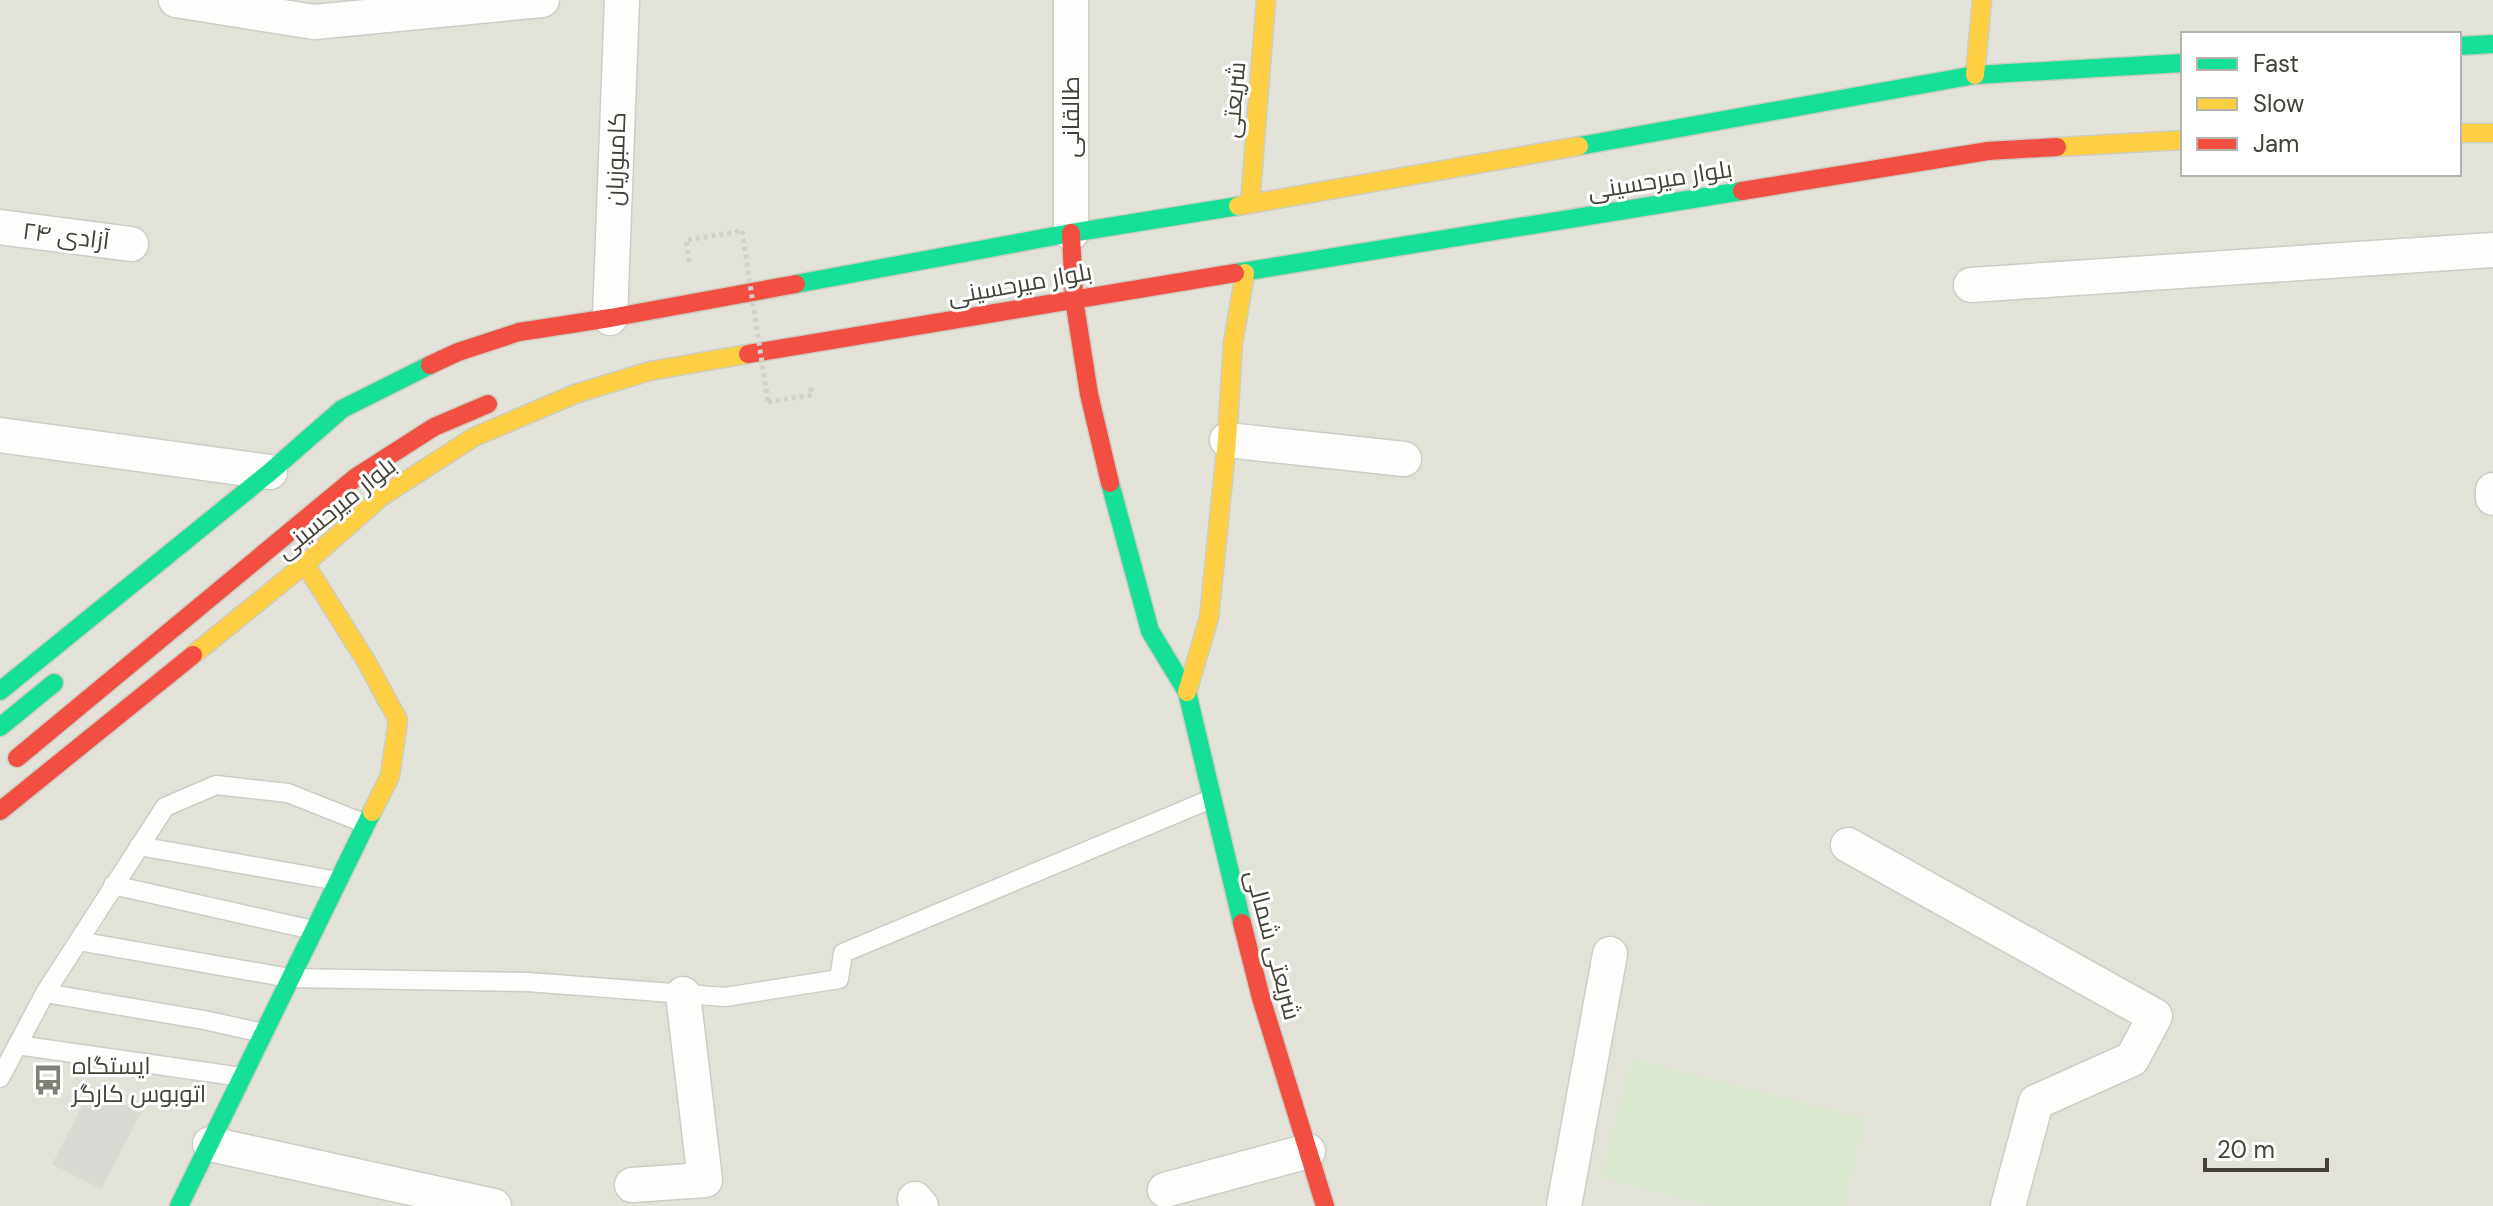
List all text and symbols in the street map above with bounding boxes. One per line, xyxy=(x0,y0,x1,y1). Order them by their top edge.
legend xyxy=(2181,32,2461,176)
text: Fast xyxy=(2253,48,2299,79)
street label: شریعتی xyxy=(1215,60,1252,139)
street label: طالقانی xyxy=(1055,76,1086,158)
text: Slow xyxy=(2253,88,2304,119)
street label: کامبوزیان xyxy=(598,111,633,207)
text: Jam xyxy=(2253,128,2299,159)
street label: بلوار میرحسینی xyxy=(1586,153,1734,206)
street label: آزادی ۲۴ xyxy=(21,215,112,256)
street label: بلوار میرحسینی xyxy=(945,256,1094,311)
street label: بلوار میرحسینی xyxy=(269,450,402,566)
street label: شریعتی شمالی xyxy=(1239,867,1308,1023)
place label: ایستگاه اتوبوس کارگر xyxy=(70,1050,206,1109)
bus stop icon: ایستگاه اتوبوس کارگر xyxy=(31,1063,65,1097)
scale bar xyxy=(2205,1122,2327,1172)
text: 20 m xyxy=(2217,1134,2275,1165)

